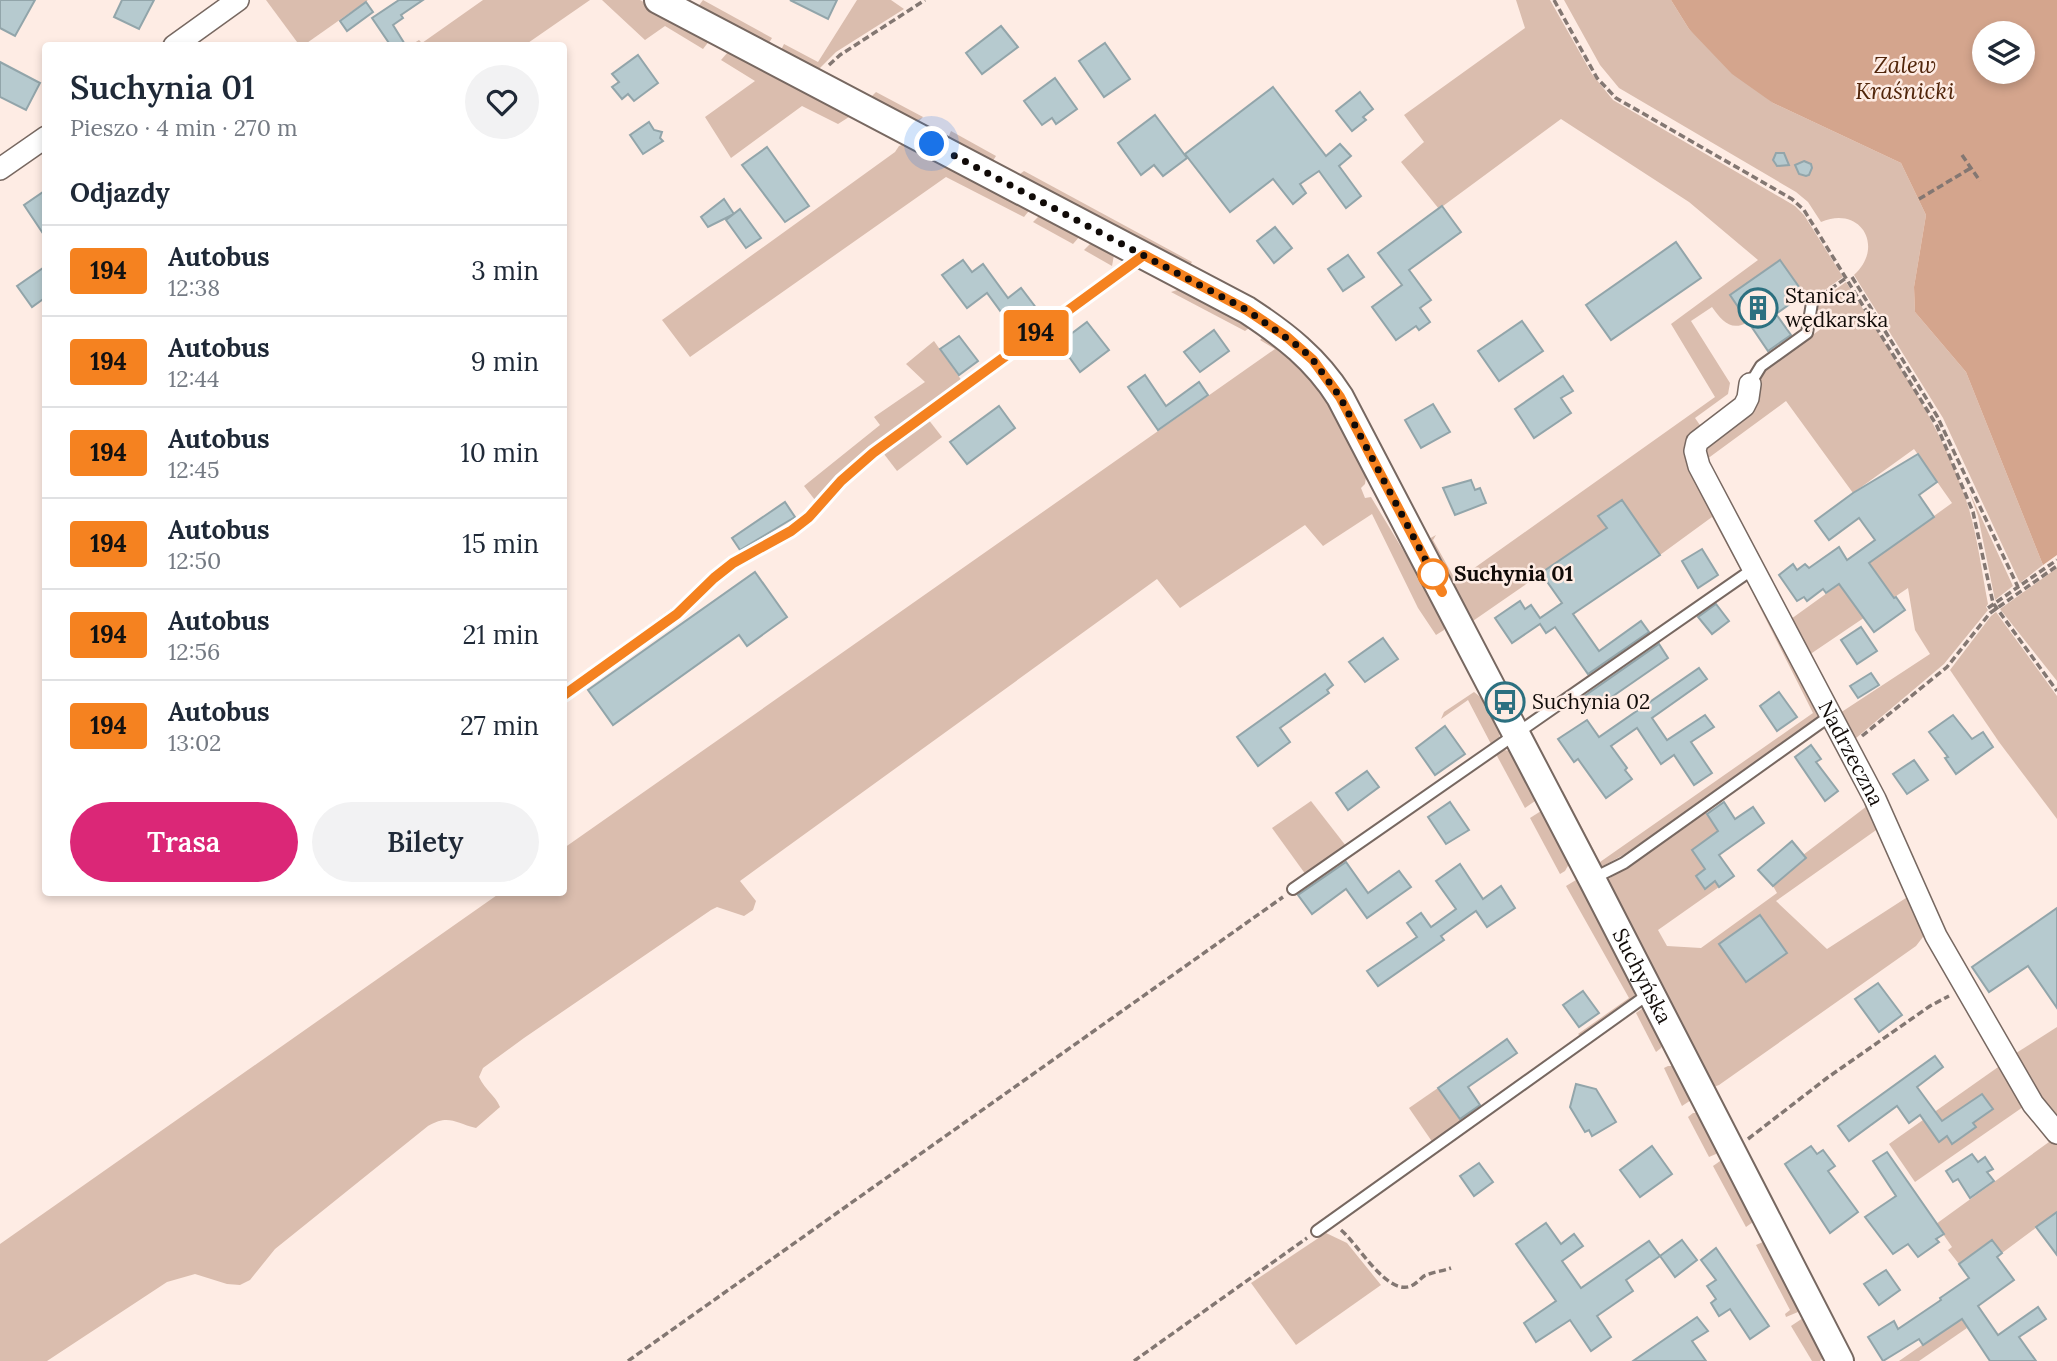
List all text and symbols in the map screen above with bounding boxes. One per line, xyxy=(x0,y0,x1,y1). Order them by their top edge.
map controls xyxy=(1972,21,2035,84)
button: layers xyxy=(1972,21,2035,84)
water label: Zalew Kraśnicki xyxy=(1855,50,1955,105)
button: heart xyxy=(465,65,539,139)
text: Suchynia 01 xyxy=(70,66,255,108)
text: Pieszo · 4 min · 270 m xyxy=(70,113,298,142)
your location xyxy=(914,126,949,161)
text: Odjazdy xyxy=(70,176,170,209)
text: Autobus xyxy=(168,240,270,273)
text: 3 min xyxy=(471,254,539,287)
text: 194 xyxy=(90,255,127,286)
text: 12:38 xyxy=(168,273,220,302)
place label: Stanica wędkarska xyxy=(1785,282,1889,333)
building icon: Stanica wędkarska xyxy=(1737,287,1779,329)
line badge: 194 xyxy=(996,310,1076,356)
text: 194 xyxy=(1018,317,1054,348)
text: Autobus xyxy=(168,331,270,364)
text: 9 min xyxy=(471,345,539,378)
text: 194 xyxy=(90,346,127,377)
text: 12:44 xyxy=(168,364,219,393)
text: Autobus xyxy=(168,422,270,455)
text: 10 min xyxy=(460,436,539,469)
text: 194 xyxy=(90,437,127,468)
text: 12:45 xyxy=(168,455,219,484)
text: Autobus xyxy=(168,513,270,546)
text: 15 min xyxy=(462,527,539,560)
text: 194 xyxy=(90,528,127,559)
text: 12:50 xyxy=(168,546,221,575)
marker: Suchynia 01 xyxy=(1418,559,1448,589)
place label: Suchynia 01 xyxy=(1454,560,1573,587)
text: Autobus xyxy=(168,604,270,637)
text: 21 min xyxy=(462,618,539,651)
text: 194 xyxy=(90,619,127,650)
text: 12:56 xyxy=(168,637,220,666)
bus stop icon: Suchynia 02 xyxy=(1484,681,1526,723)
place label: Suchynia 02 xyxy=(1532,688,1650,715)
text: Autobus xyxy=(168,695,270,728)
street label: Nadrzeczna xyxy=(1812,696,1890,810)
text: 27 min xyxy=(460,709,539,742)
text: 194 xyxy=(90,710,127,741)
text: 13:02 xyxy=(168,728,221,757)
button: Trasa xyxy=(70,802,298,882)
button: Bilety xyxy=(312,802,539,882)
street label: Suchyńska xyxy=(1607,924,1678,1028)

